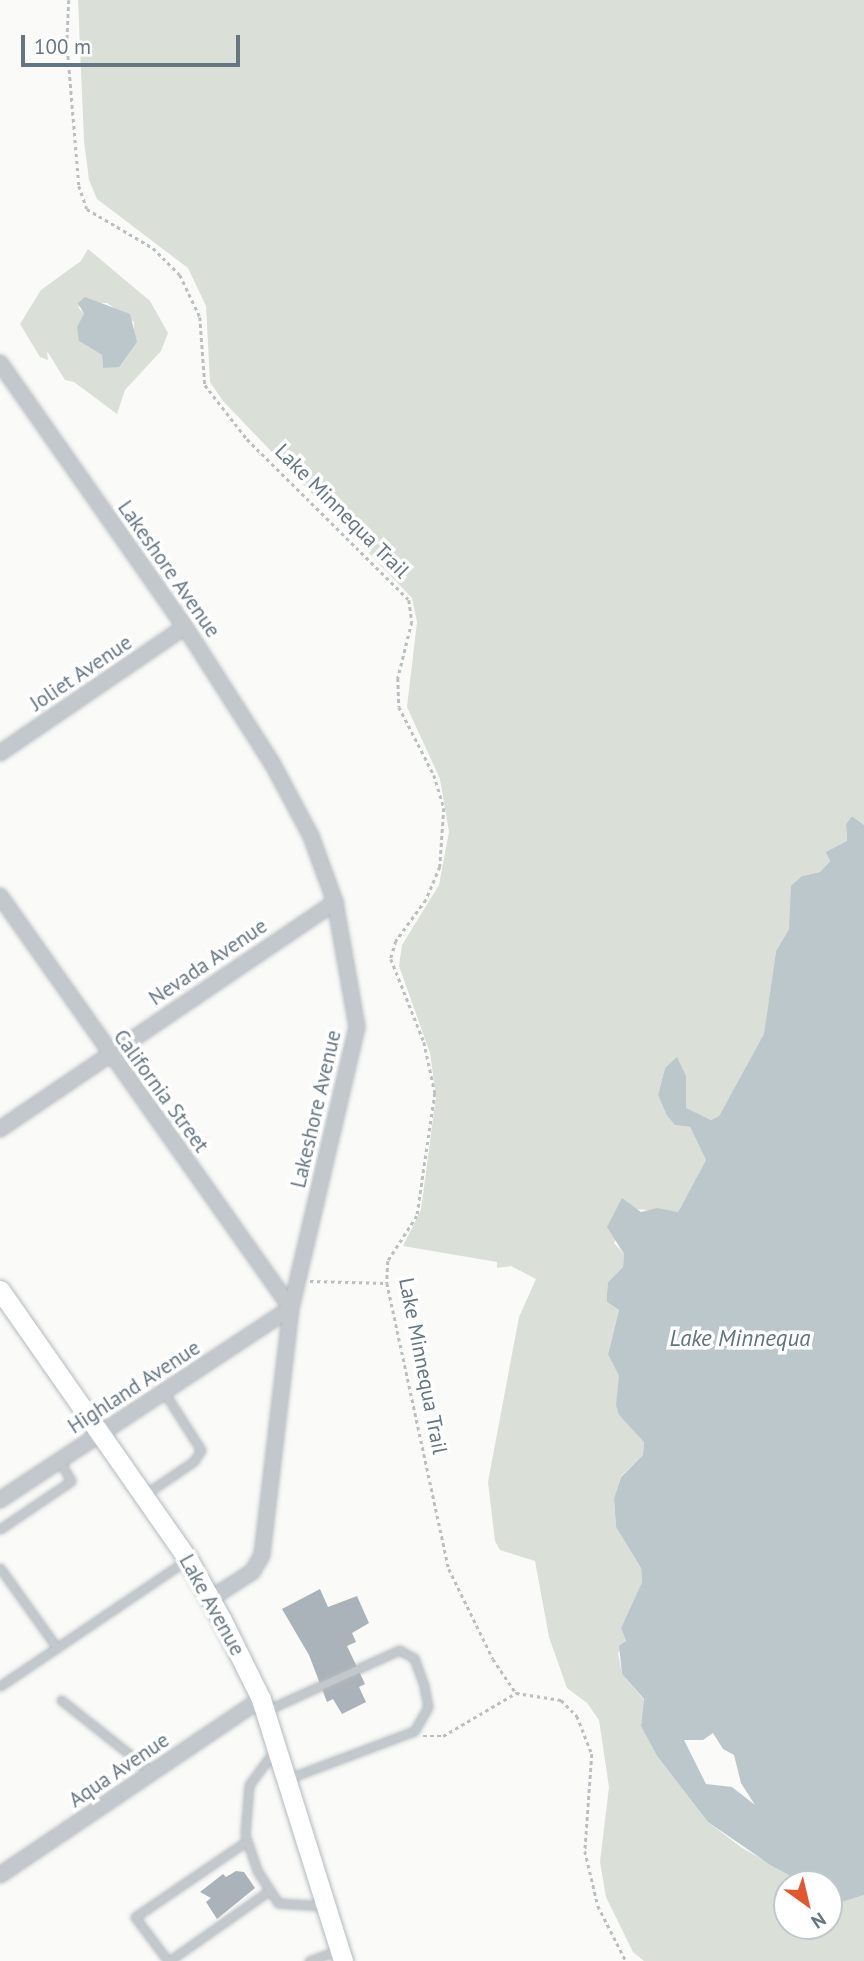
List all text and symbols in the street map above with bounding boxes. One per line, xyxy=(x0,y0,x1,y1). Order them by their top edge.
scale bar xyxy=(24,21,243,65)
text: 100 m xyxy=(34,33,91,60)
street label: Lake Minnequa Trail xyxy=(269,438,415,584)
street label: Lakeshore Avenue xyxy=(112,495,226,643)
street label: Joliet Avenue xyxy=(25,630,137,716)
street label: Nevada Avenue xyxy=(144,913,272,1011)
street label: California Street xyxy=(108,1025,214,1157)
street label: Lakeshore Avenue xyxy=(286,1027,346,1191)
street label: Lake Minnequa Trail xyxy=(393,1275,453,1457)
water label: Lake Minnequa xyxy=(670,1324,810,1352)
street label: Highland Avenue xyxy=(63,1335,205,1439)
street label: Lake Avenue xyxy=(174,1550,250,1660)
street label: Aqua Avenue xyxy=(64,1727,174,1813)
north arrow xyxy=(773,1870,843,1940)
text: N xyxy=(807,1907,831,1934)

